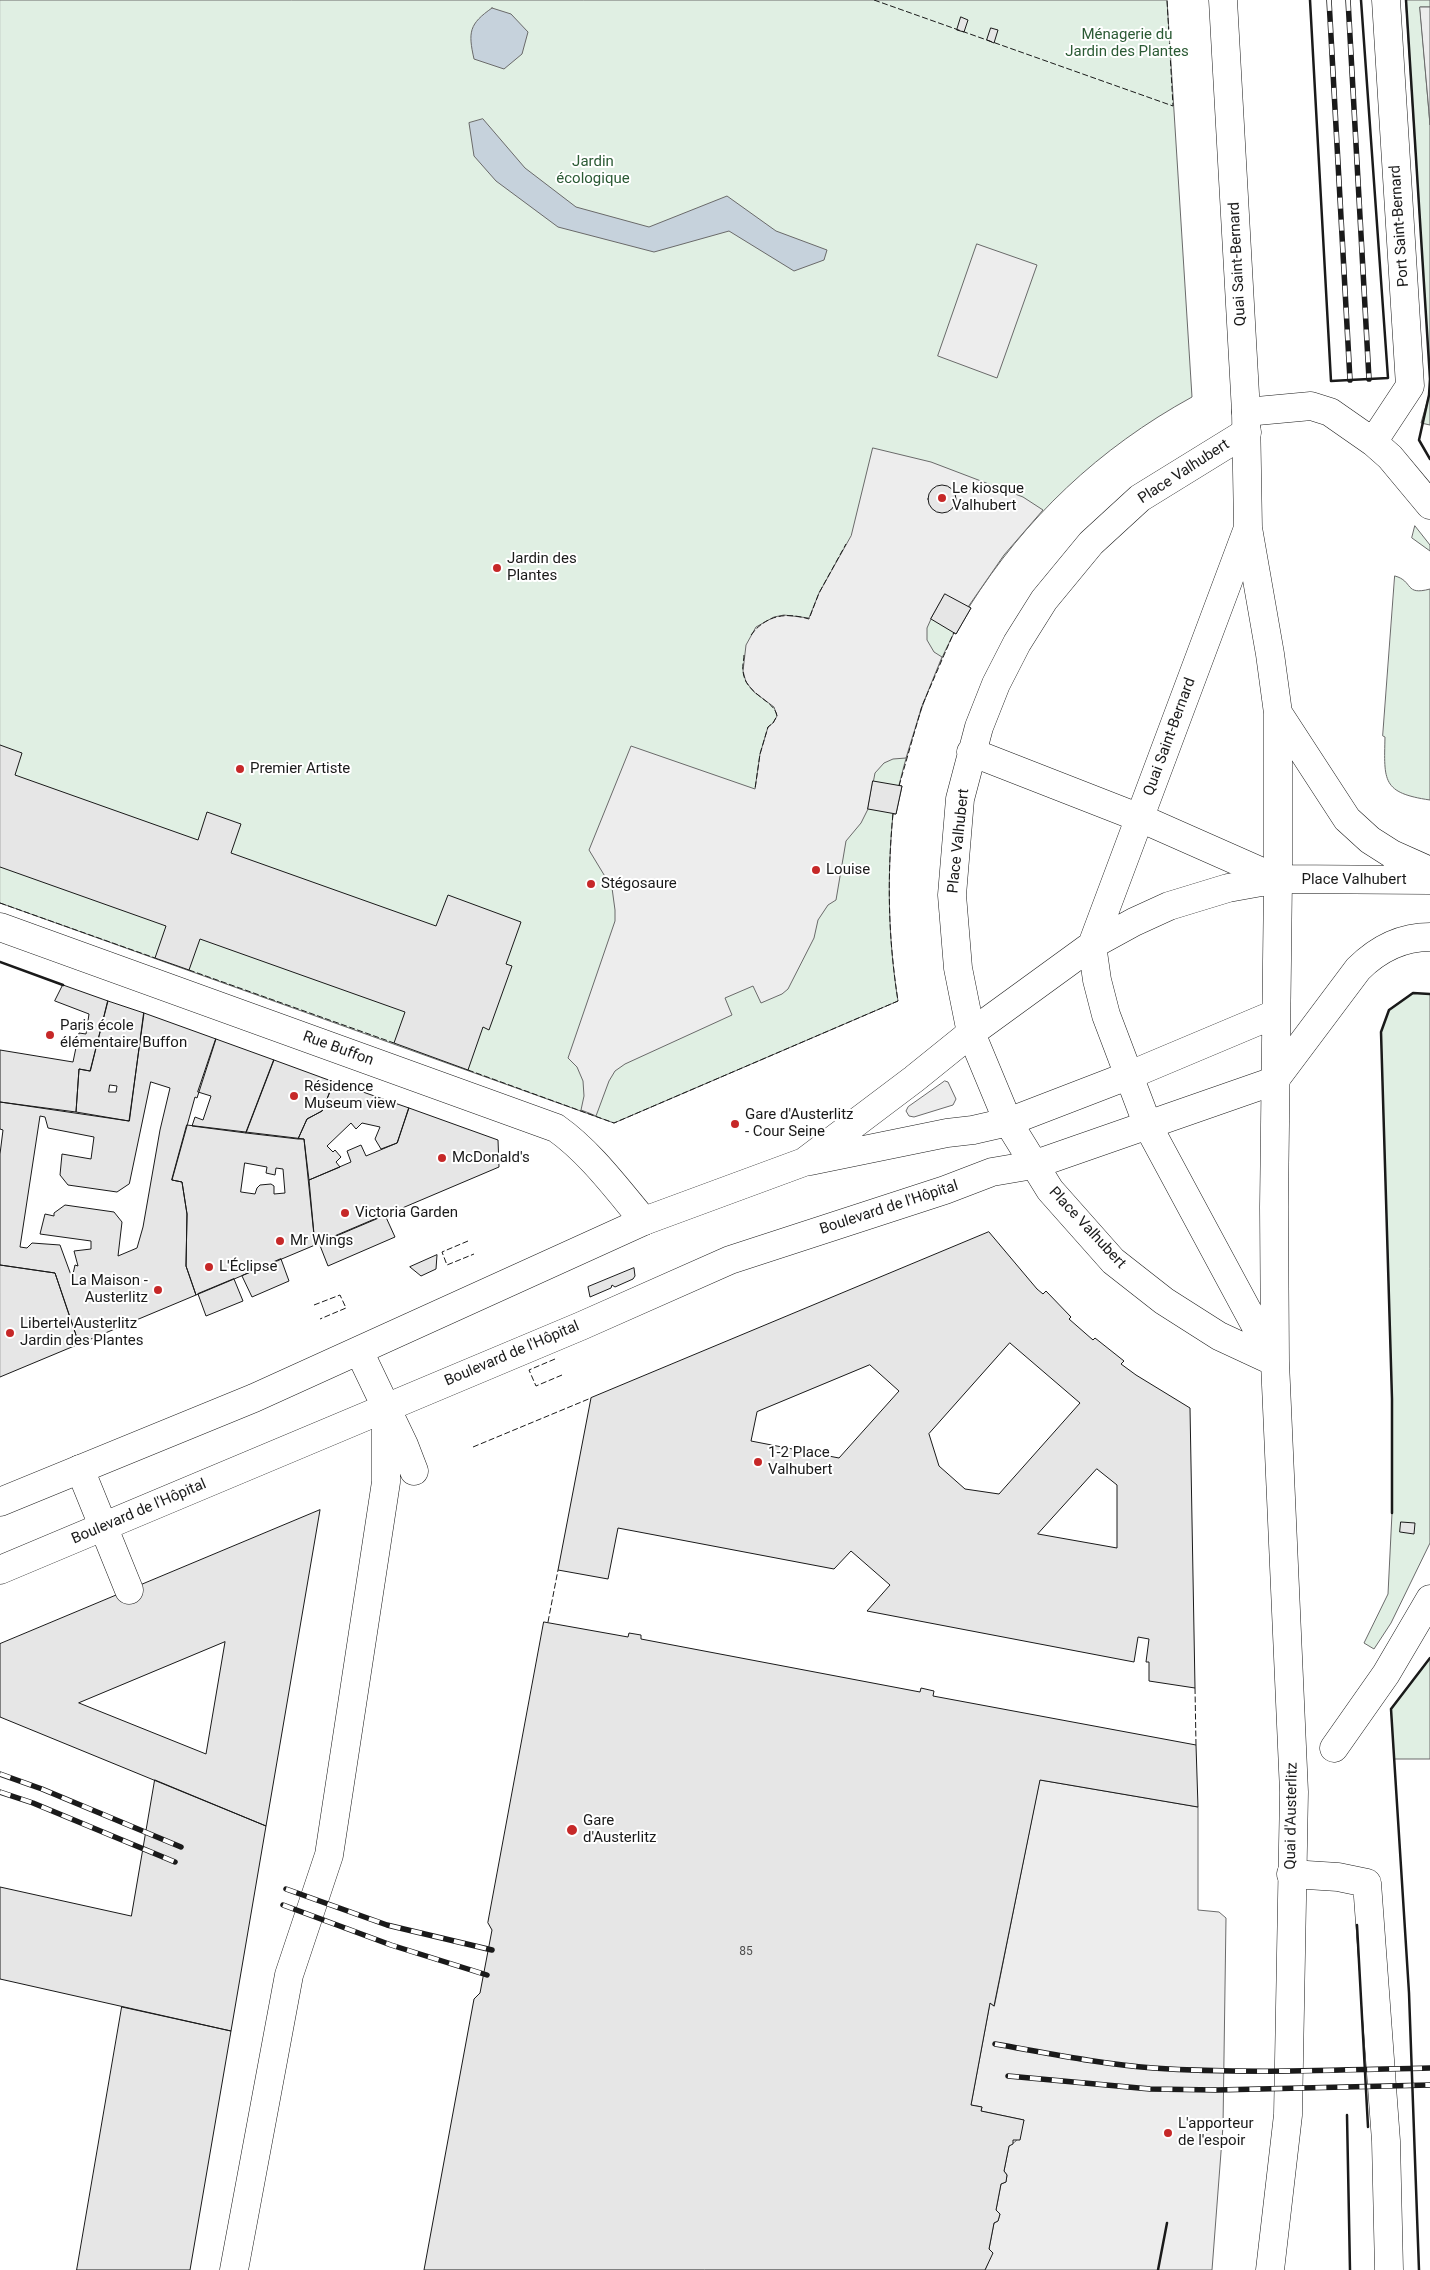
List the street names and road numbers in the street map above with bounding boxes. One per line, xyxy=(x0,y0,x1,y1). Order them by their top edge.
street label: Port Saint-Bernard xyxy=(1387,164,1413,288)
street label: Quai Saint-Bernard xyxy=(1226,201,1250,327)
street label: Place Valhubert xyxy=(1135,436,1233,508)
street label: Quai Saint-Bernard xyxy=(1140,675,1200,799)
street label: Place Valhubert xyxy=(945,788,973,894)
street label: Place Valhubert xyxy=(1301,871,1407,889)
street label: Rue Buffon xyxy=(300,1028,376,1070)
street label: Boulevard de l'Hôpital xyxy=(817,1177,961,1239)
street label: Place Valhubert xyxy=(1045,1183,1129,1273)
street label: Boulevard de l'Hôpital xyxy=(442,1317,582,1391)
street label: Boulevard de l'Hôpital xyxy=(69,1475,209,1549)
street label: Quai d'Austerlitz xyxy=(1282,1762,1302,1870)

